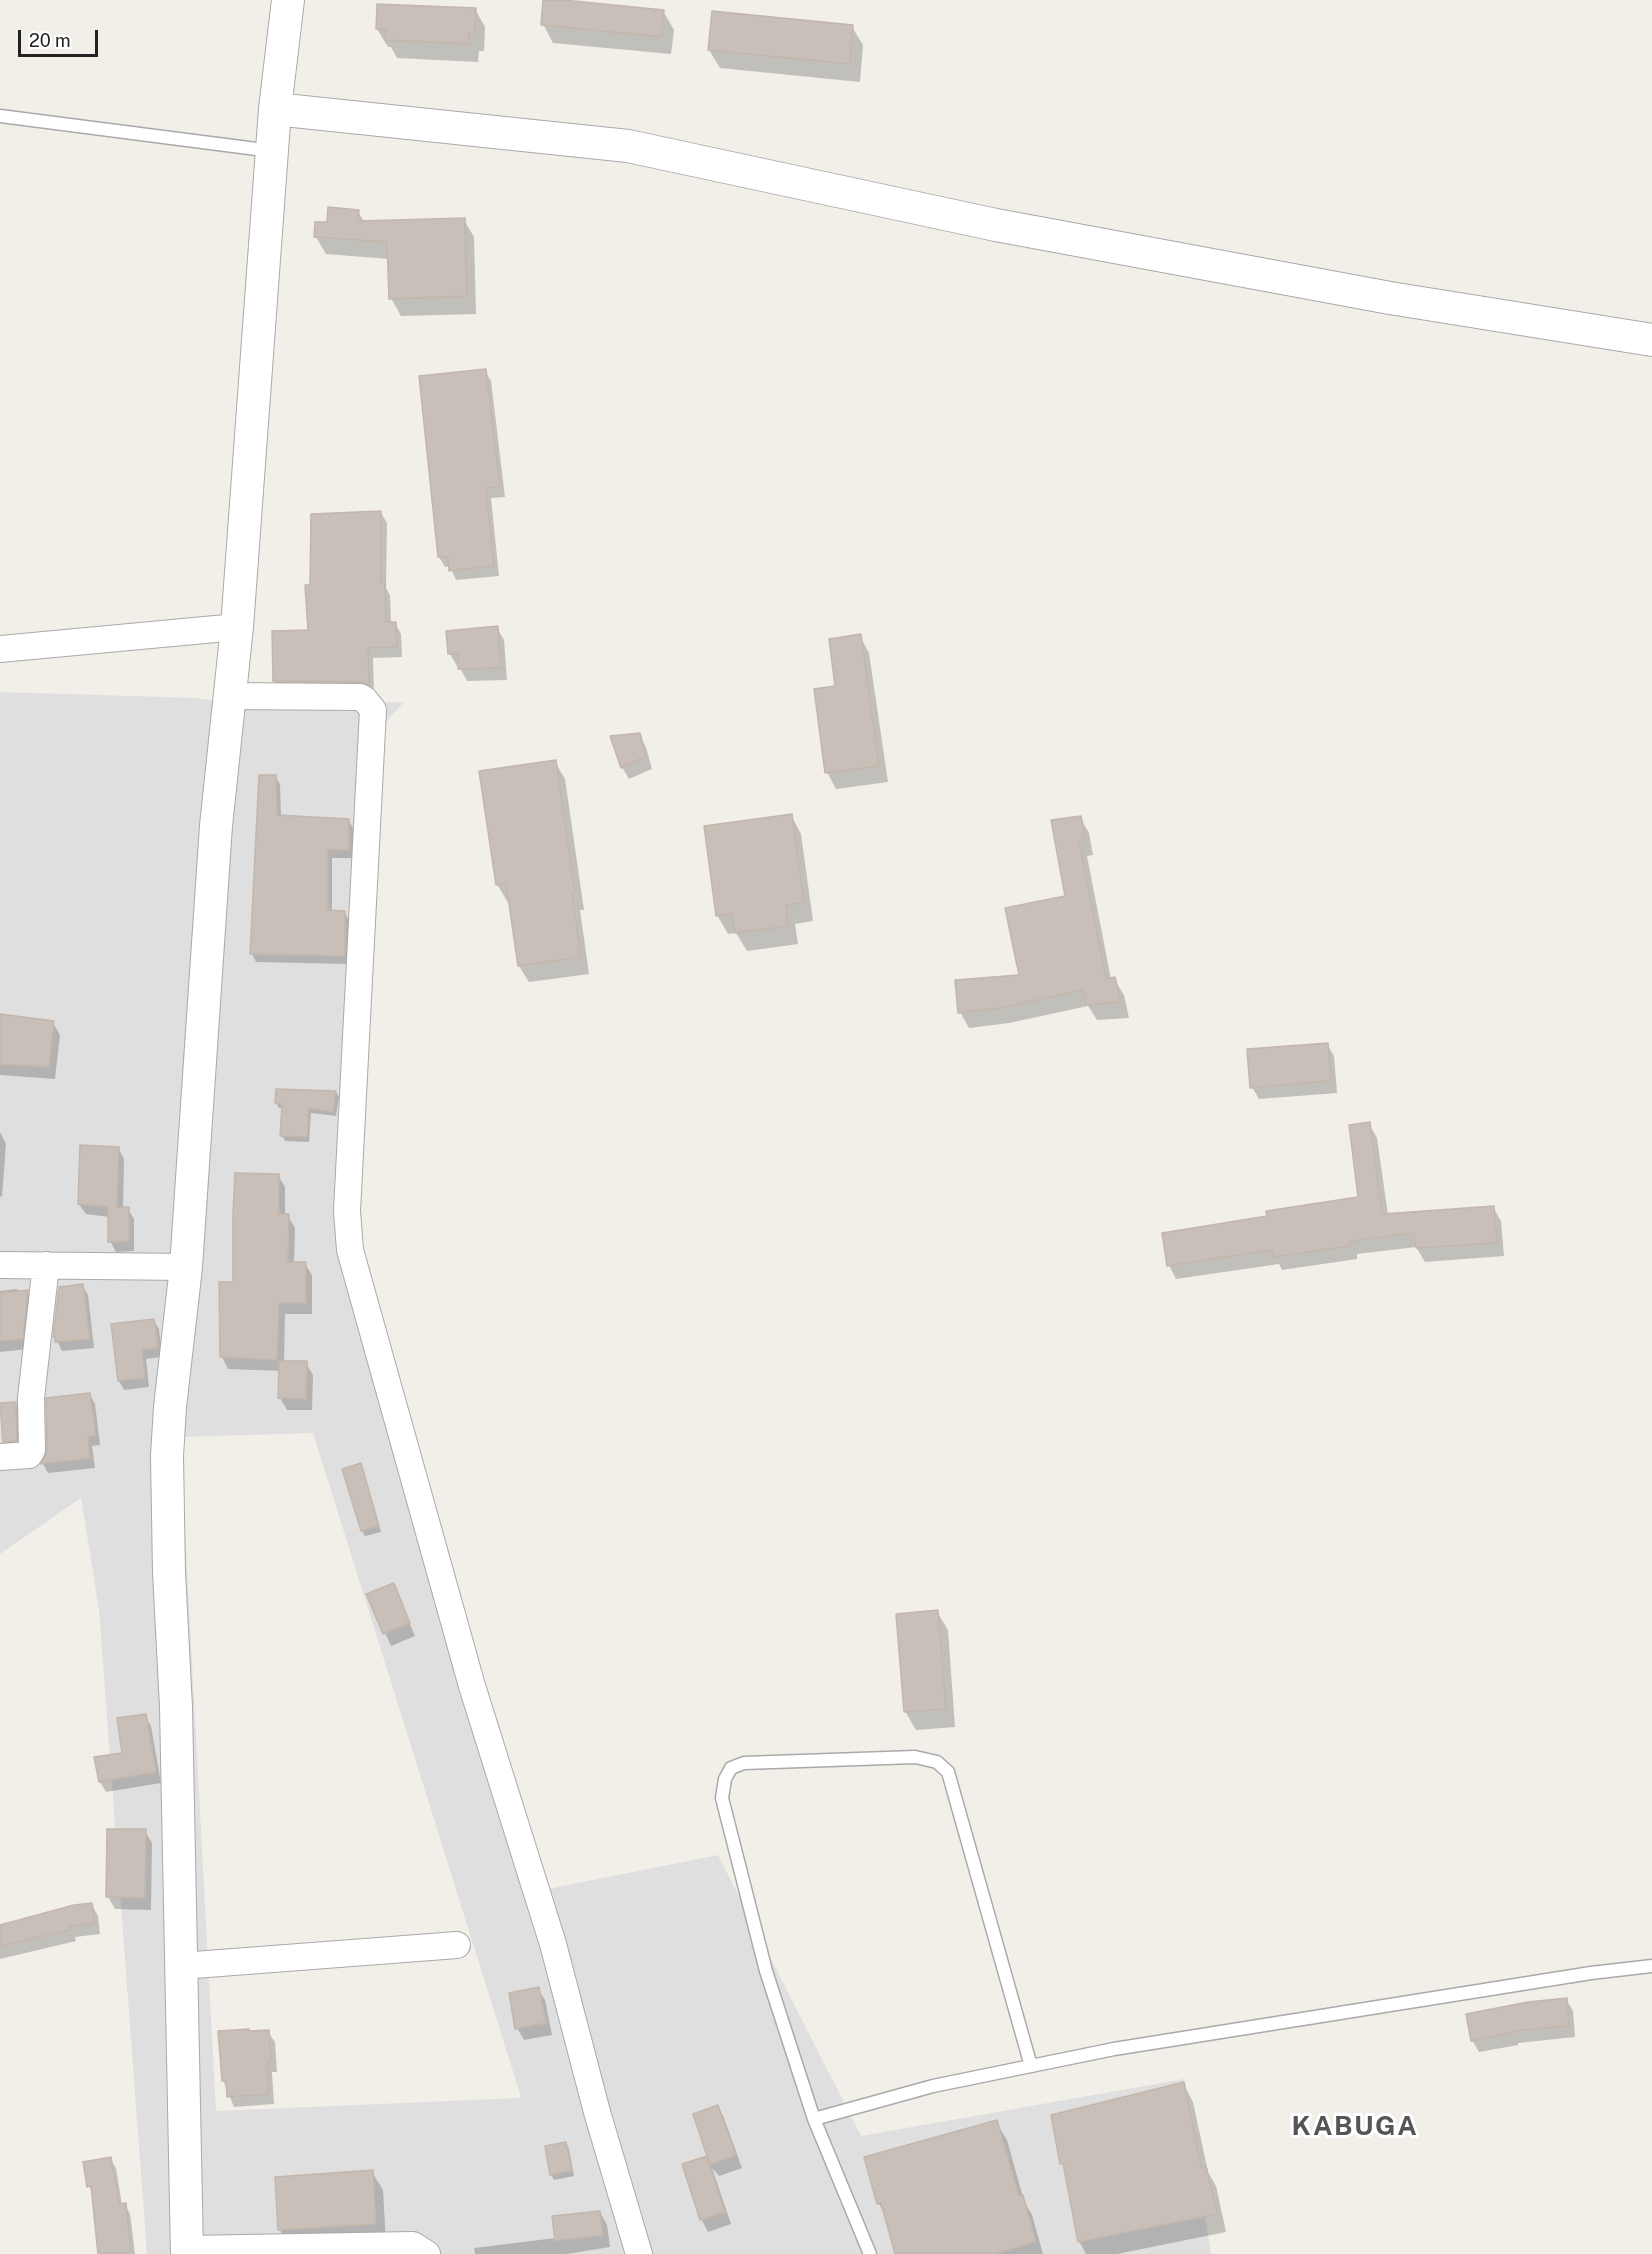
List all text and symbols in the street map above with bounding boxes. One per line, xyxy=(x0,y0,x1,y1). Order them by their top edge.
scale bar xyxy=(21,18,100,56)
text: 20 m xyxy=(29,30,71,51)
district label: KABUGA xyxy=(1292,2111,1418,2143)

